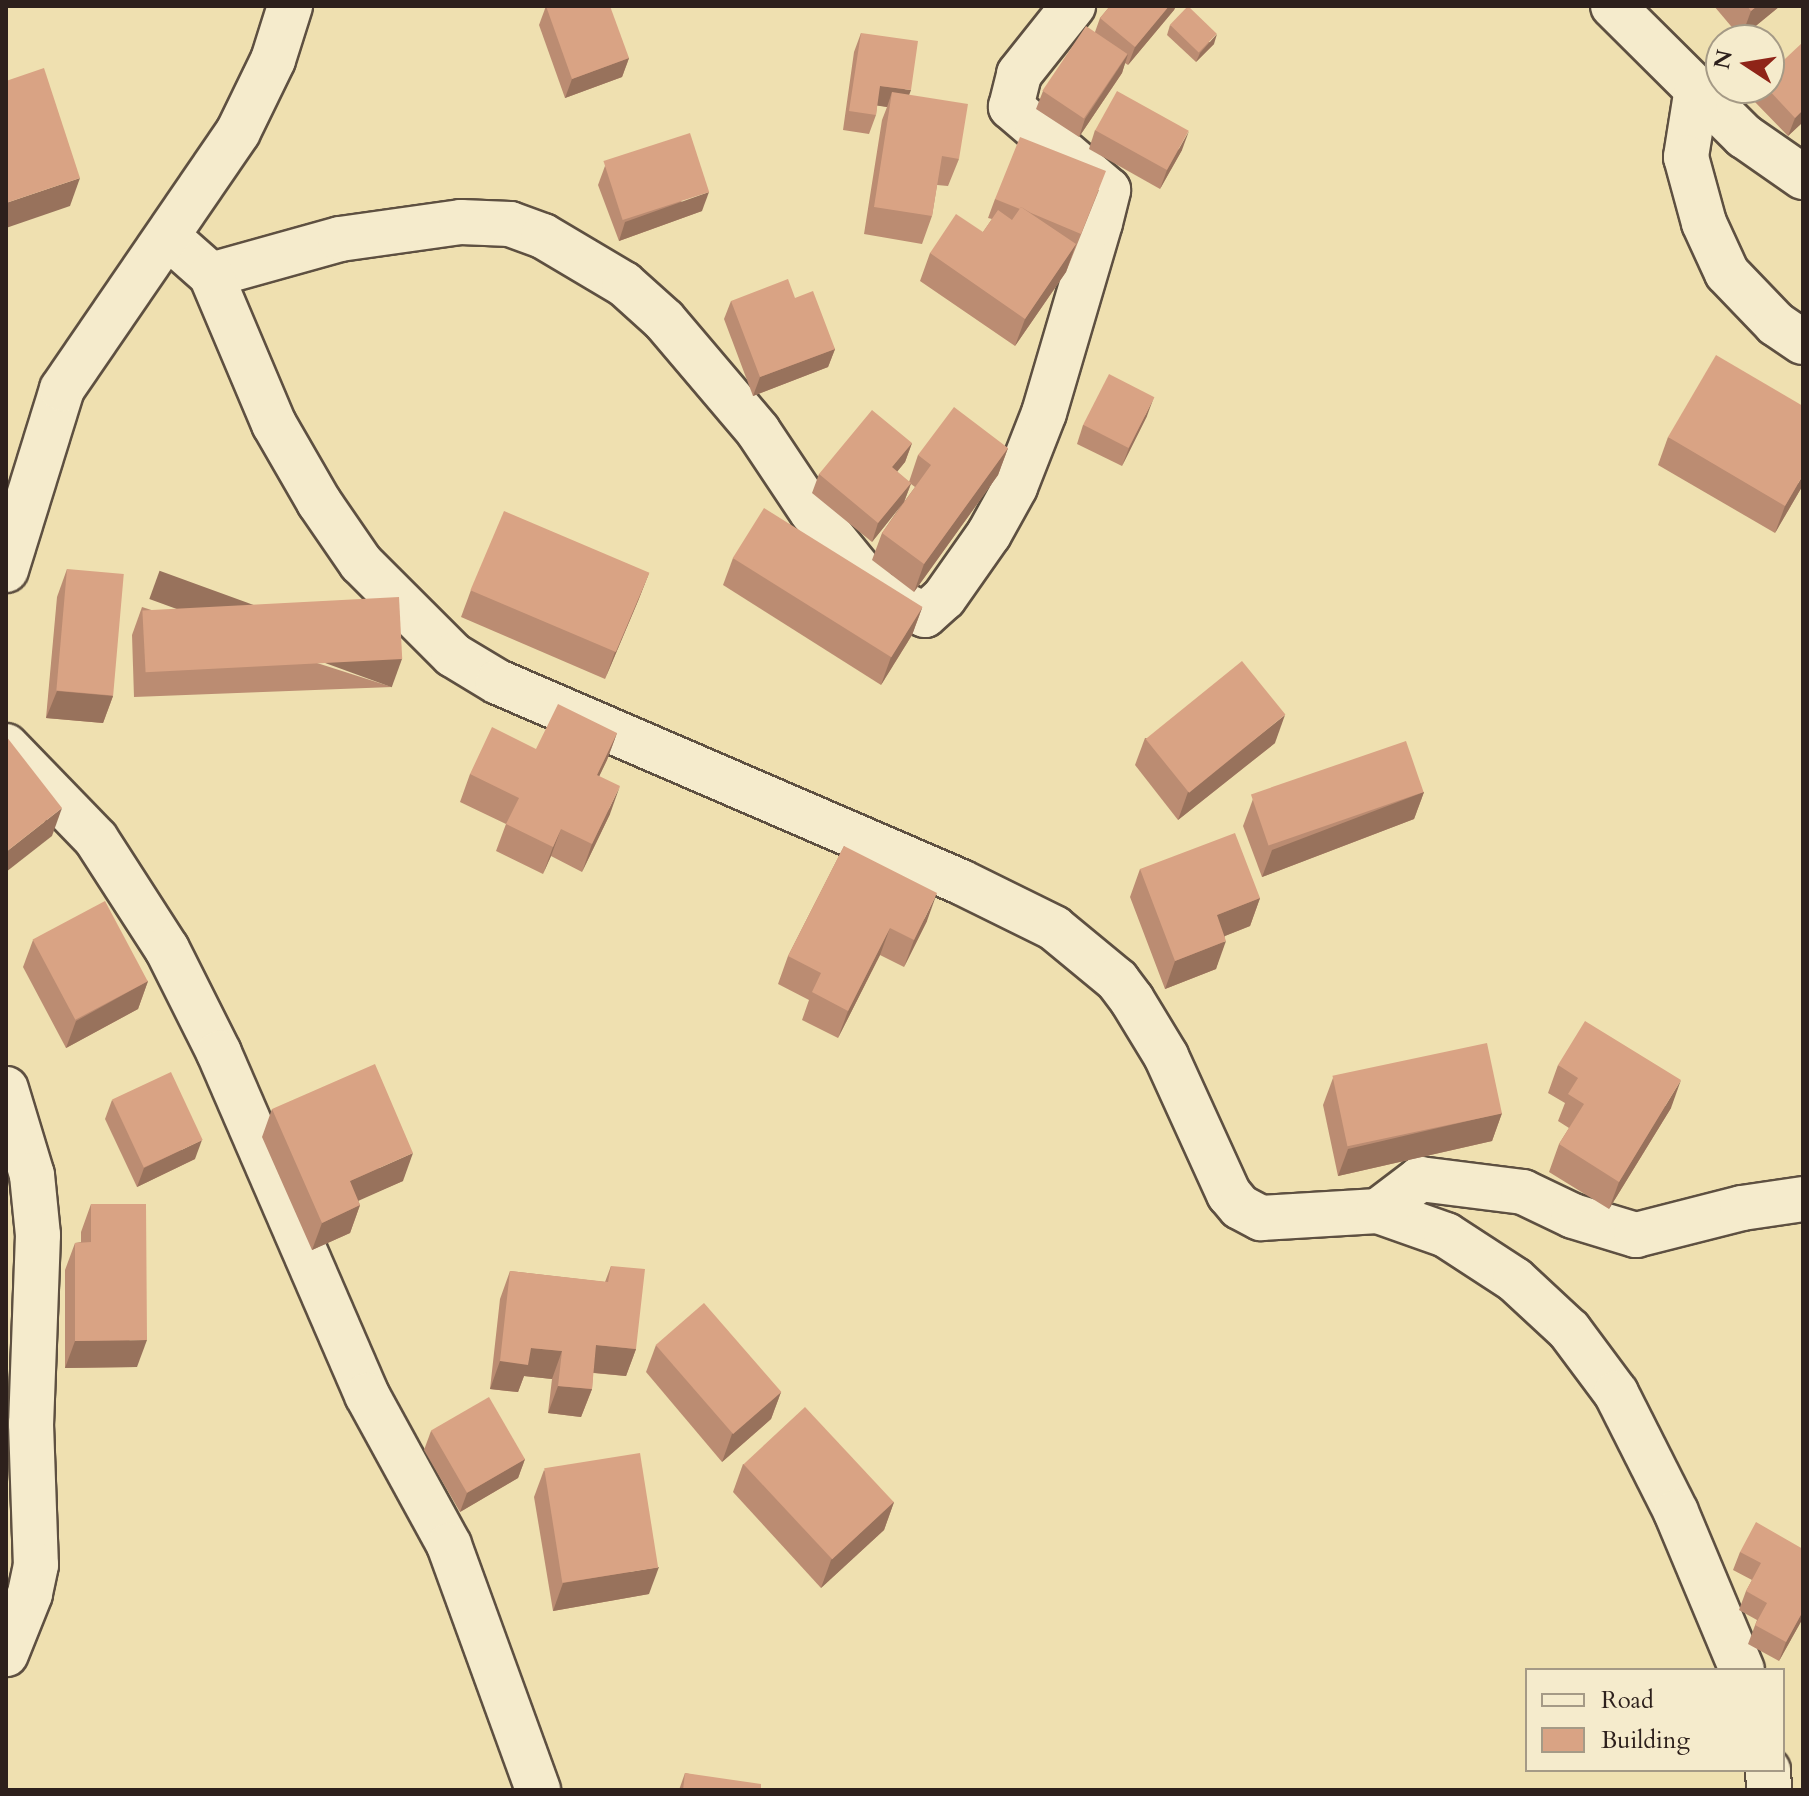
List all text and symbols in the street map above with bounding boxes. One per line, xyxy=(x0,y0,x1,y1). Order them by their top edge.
north arrow xyxy=(1705,24,1785,104)
text: N xyxy=(1707,47,1740,72)
legend xyxy=(1525,1668,1785,1772)
text: Road xyxy=(1601,1684,1654,1717)
text: Building xyxy=(1601,1724,1690,1757)

